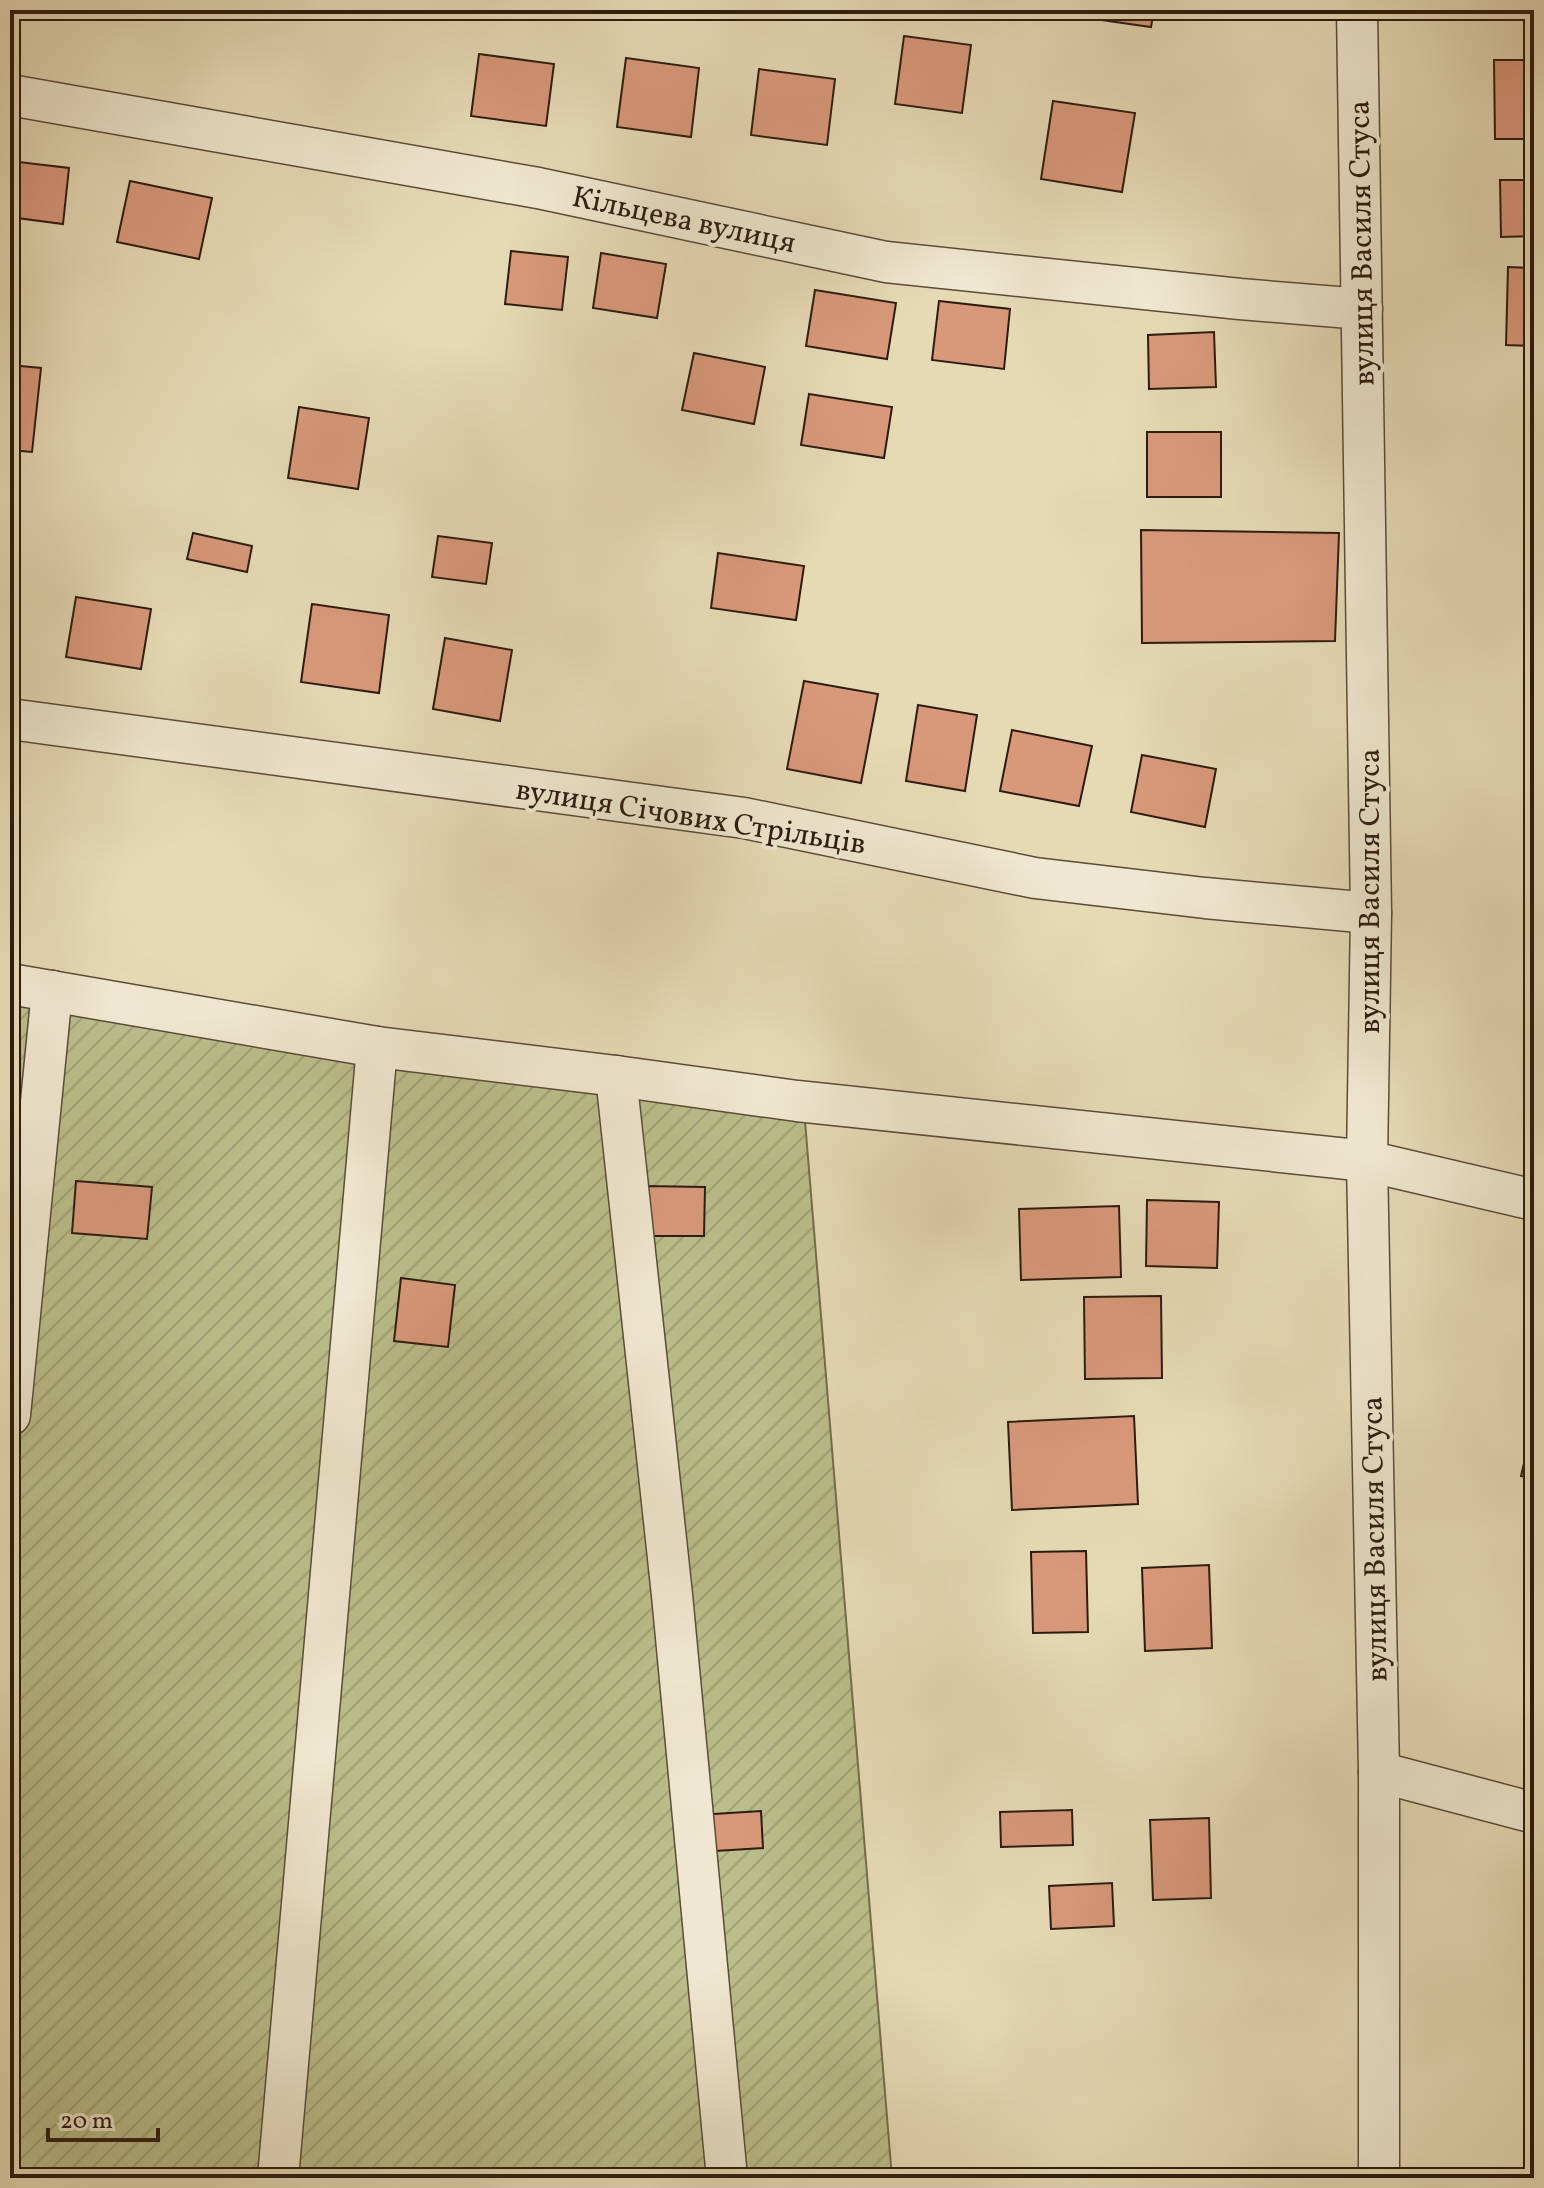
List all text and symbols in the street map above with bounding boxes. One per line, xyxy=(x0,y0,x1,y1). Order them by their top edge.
street label: вулиця Василя Стуса xyxy=(1340,100,1386,386)
street label: Кільцева вулиця xyxy=(568,177,799,265)
street label: вулиця Василя Стуса xyxy=(1350,748,1392,1034)
street label: вулиця Січових Стрільців xyxy=(513,770,869,866)
street label: вулиця Василя Стуса xyxy=(1353,1396,1399,1682)
scale bar xyxy=(48,2092,158,2142)
text: 20 m xyxy=(60,2105,113,2139)

